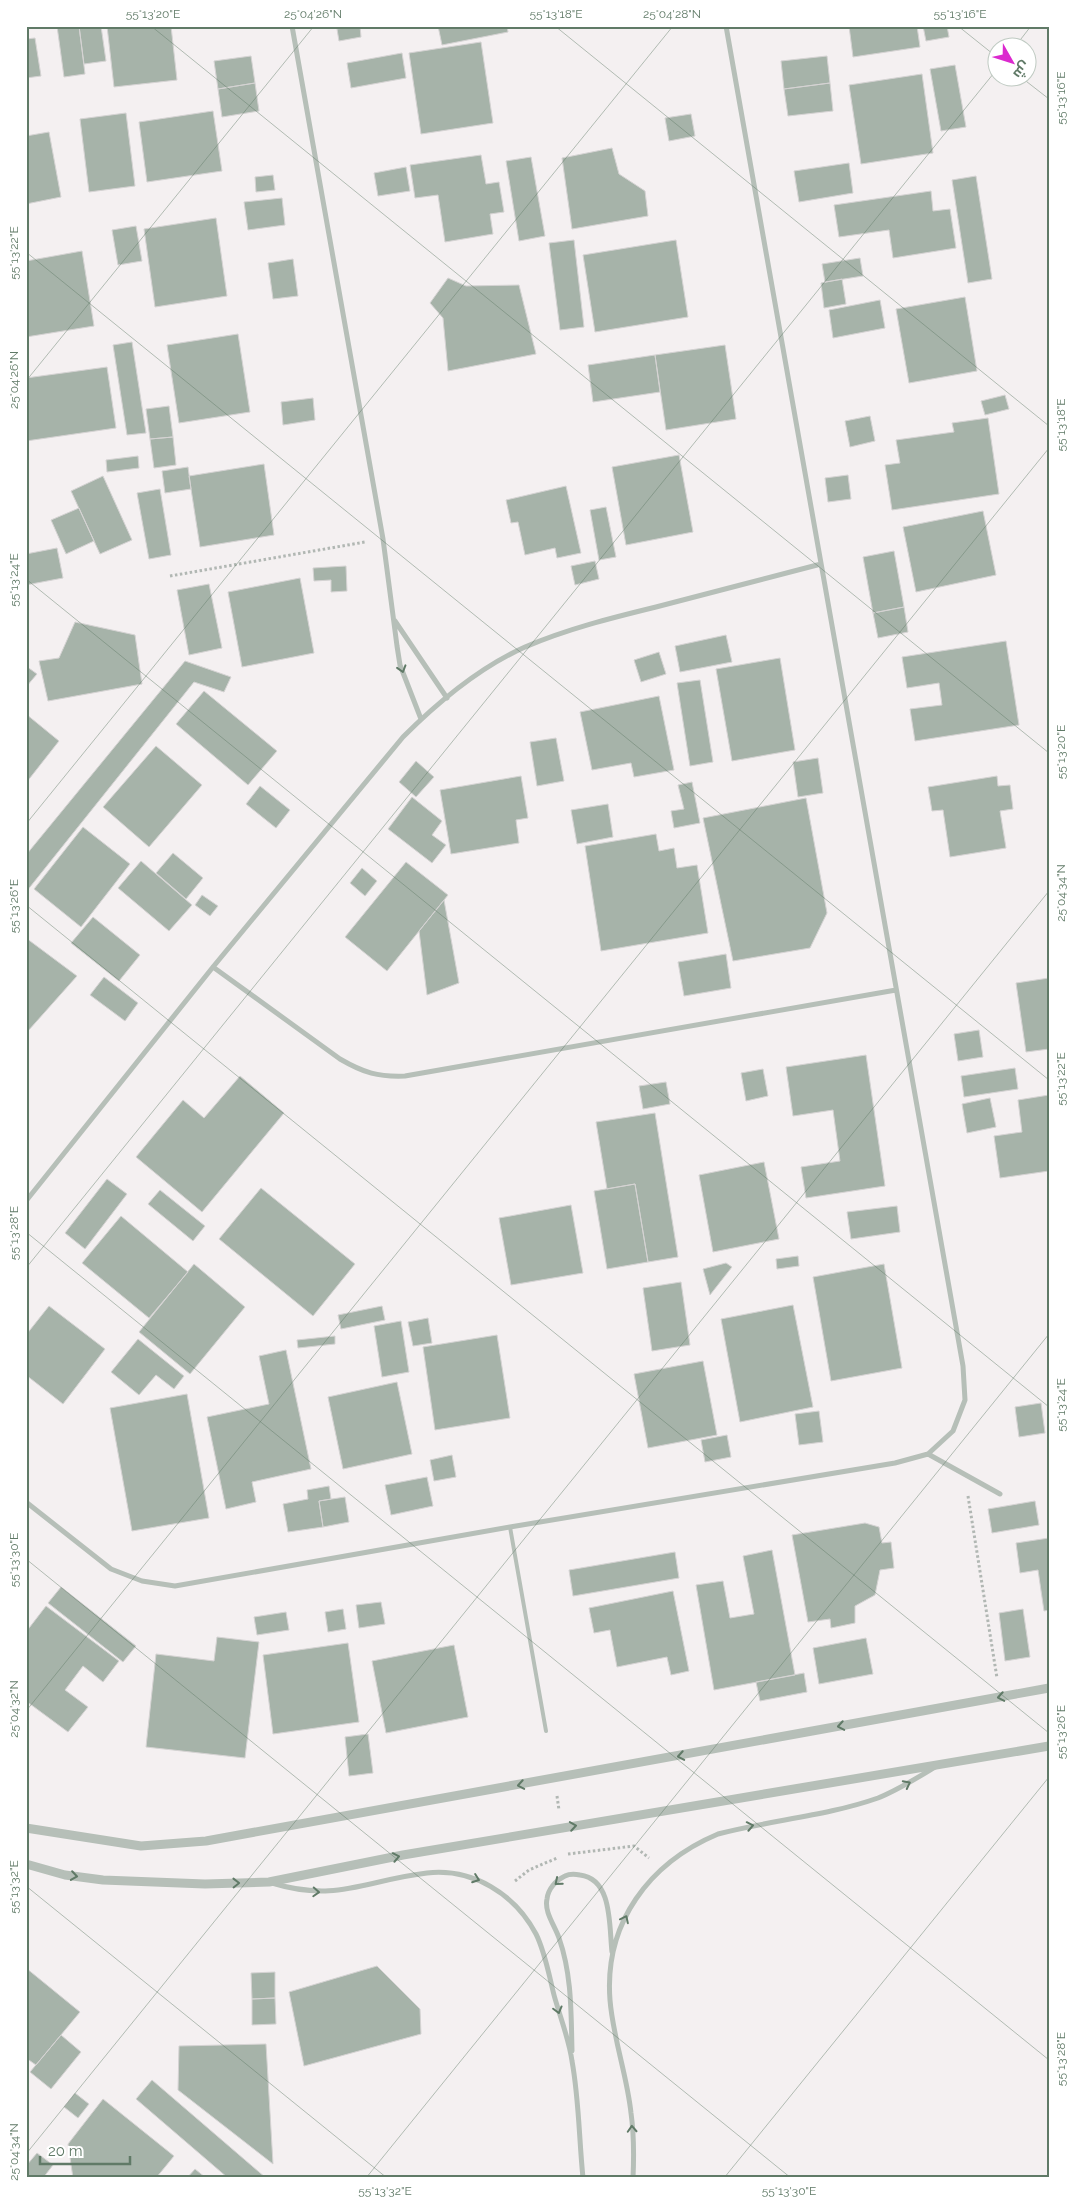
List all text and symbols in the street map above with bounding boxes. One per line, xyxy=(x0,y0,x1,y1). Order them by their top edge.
text: 55°13'20"E xyxy=(126,7,180,21)
text: 25°04'26"N xyxy=(284,7,342,21)
text: 55°13'18"E xyxy=(529,7,583,21)
text: 25°04'28"N xyxy=(643,7,701,21)
text: 55°13'16"E xyxy=(933,7,987,21)
north arrow xyxy=(988,38,1038,88)
text: ش xyxy=(1009,58,1034,82)
text: 55°13'16"E xyxy=(1054,71,1068,125)
text: 55°13'22"E xyxy=(7,226,21,280)
text: 25°04'26"N xyxy=(7,351,21,409)
text: 55°13'18"E xyxy=(1054,398,1068,452)
text: 55°13'24"E xyxy=(7,553,21,607)
one-way arrow xyxy=(396,664,406,673)
text: 55°13'20"E xyxy=(1054,725,1068,779)
text: 25°04'34"N xyxy=(1054,864,1068,922)
text: 55°13'26"E xyxy=(7,879,21,933)
text: 55°13'22"E xyxy=(1054,1052,1068,1106)
text: 55°13'28"E xyxy=(7,1206,21,1260)
text: 55°13'24"E xyxy=(1054,1378,1068,1432)
text: 55°13'30"E xyxy=(7,1533,21,1587)
text: 25°04'32"N xyxy=(7,1680,21,1738)
one-way arrow xyxy=(997,1691,1005,1702)
text: 55°13'26"E xyxy=(1054,1705,1068,1759)
one-way arrow xyxy=(837,1721,845,1731)
one-way arrow xyxy=(677,1750,686,1760)
one-way arrow xyxy=(517,1779,526,1789)
one-way arrow xyxy=(901,1780,910,1790)
one-way arrow xyxy=(569,1821,577,1832)
one-way arrow xyxy=(746,1821,755,1832)
one-way arrow xyxy=(391,1852,400,1863)
text: 55°13'32"E xyxy=(7,1860,21,1914)
one-way arrow xyxy=(70,1870,78,1881)
one-way arrow xyxy=(471,1874,480,1884)
one-way arrow xyxy=(555,1876,564,1885)
one-way arrow xyxy=(232,1878,240,1888)
one-way arrow xyxy=(313,1886,321,1897)
one-way arrow xyxy=(619,1915,629,1924)
one-way arrow xyxy=(553,2005,563,2014)
text: 55°13'28"E xyxy=(1054,2032,1068,2086)
text: 25°04'34"N xyxy=(7,2123,21,2181)
one-way arrow xyxy=(627,2125,638,2133)
scale bar xyxy=(40,2134,130,2166)
text: 20 m xyxy=(48,2142,83,2160)
text: 55°13'32"E xyxy=(358,2184,412,2198)
text: 55°13'30"E xyxy=(762,2184,816,2198)

